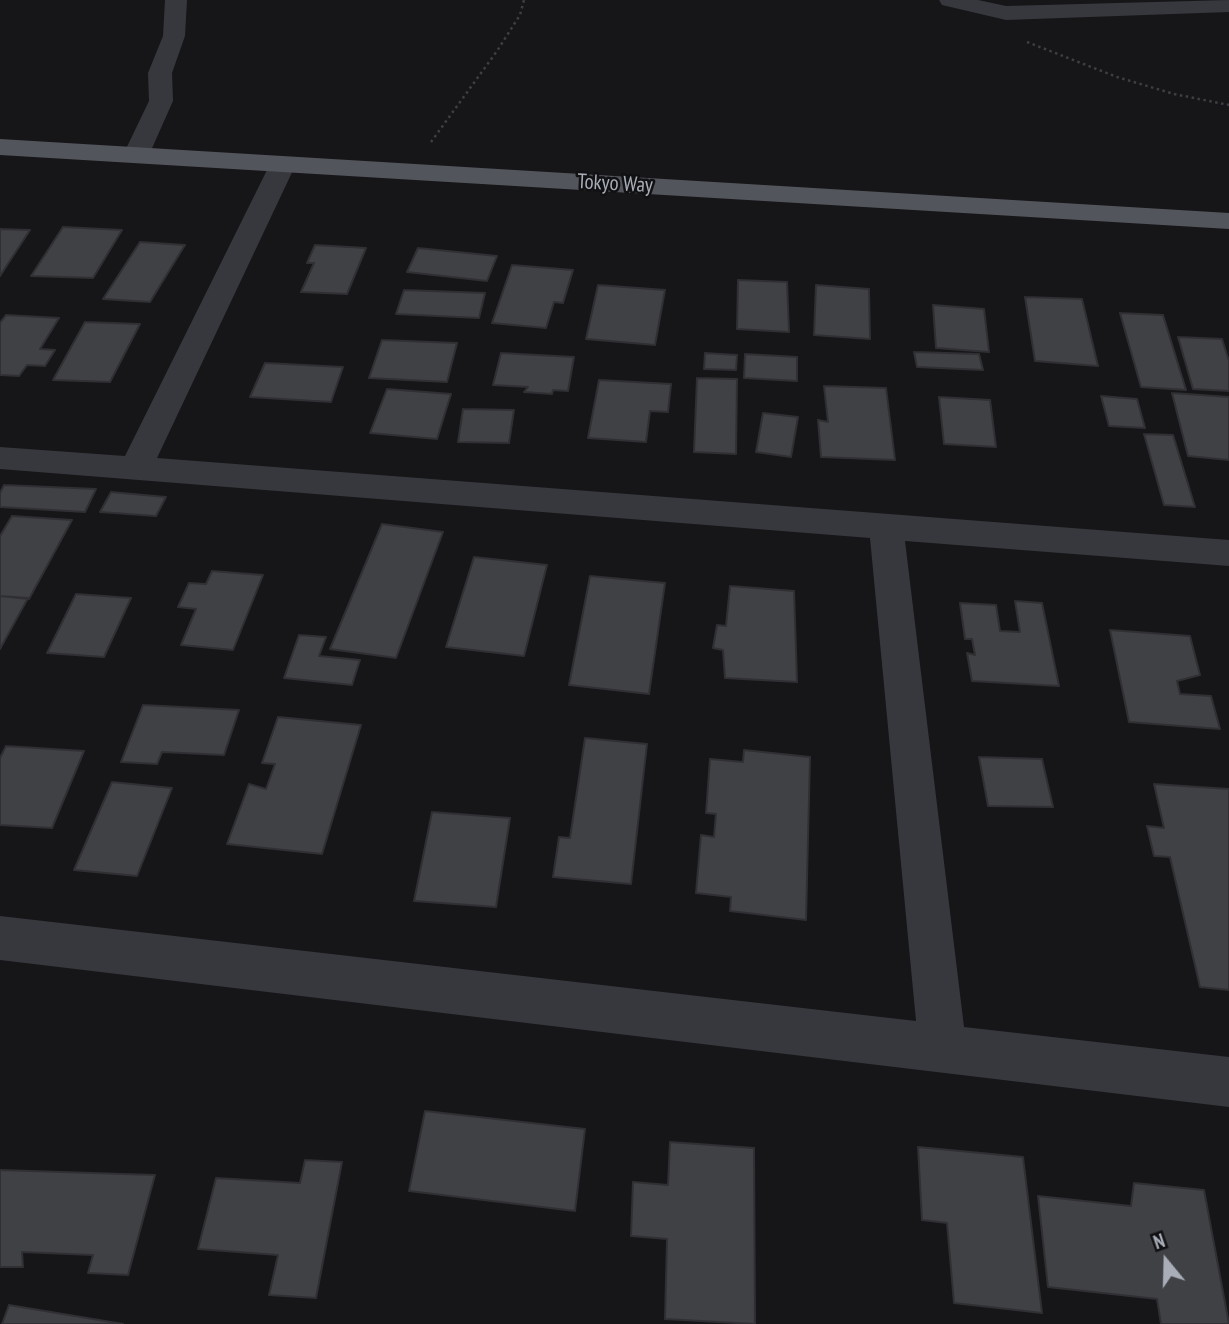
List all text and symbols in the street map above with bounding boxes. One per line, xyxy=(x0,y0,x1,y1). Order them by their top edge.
street label: Tokyo Way xyxy=(577,169,653,199)
north arrow xyxy=(1131,1226,1201,1296)
text: N xyxy=(1150,1228,1168,1254)

